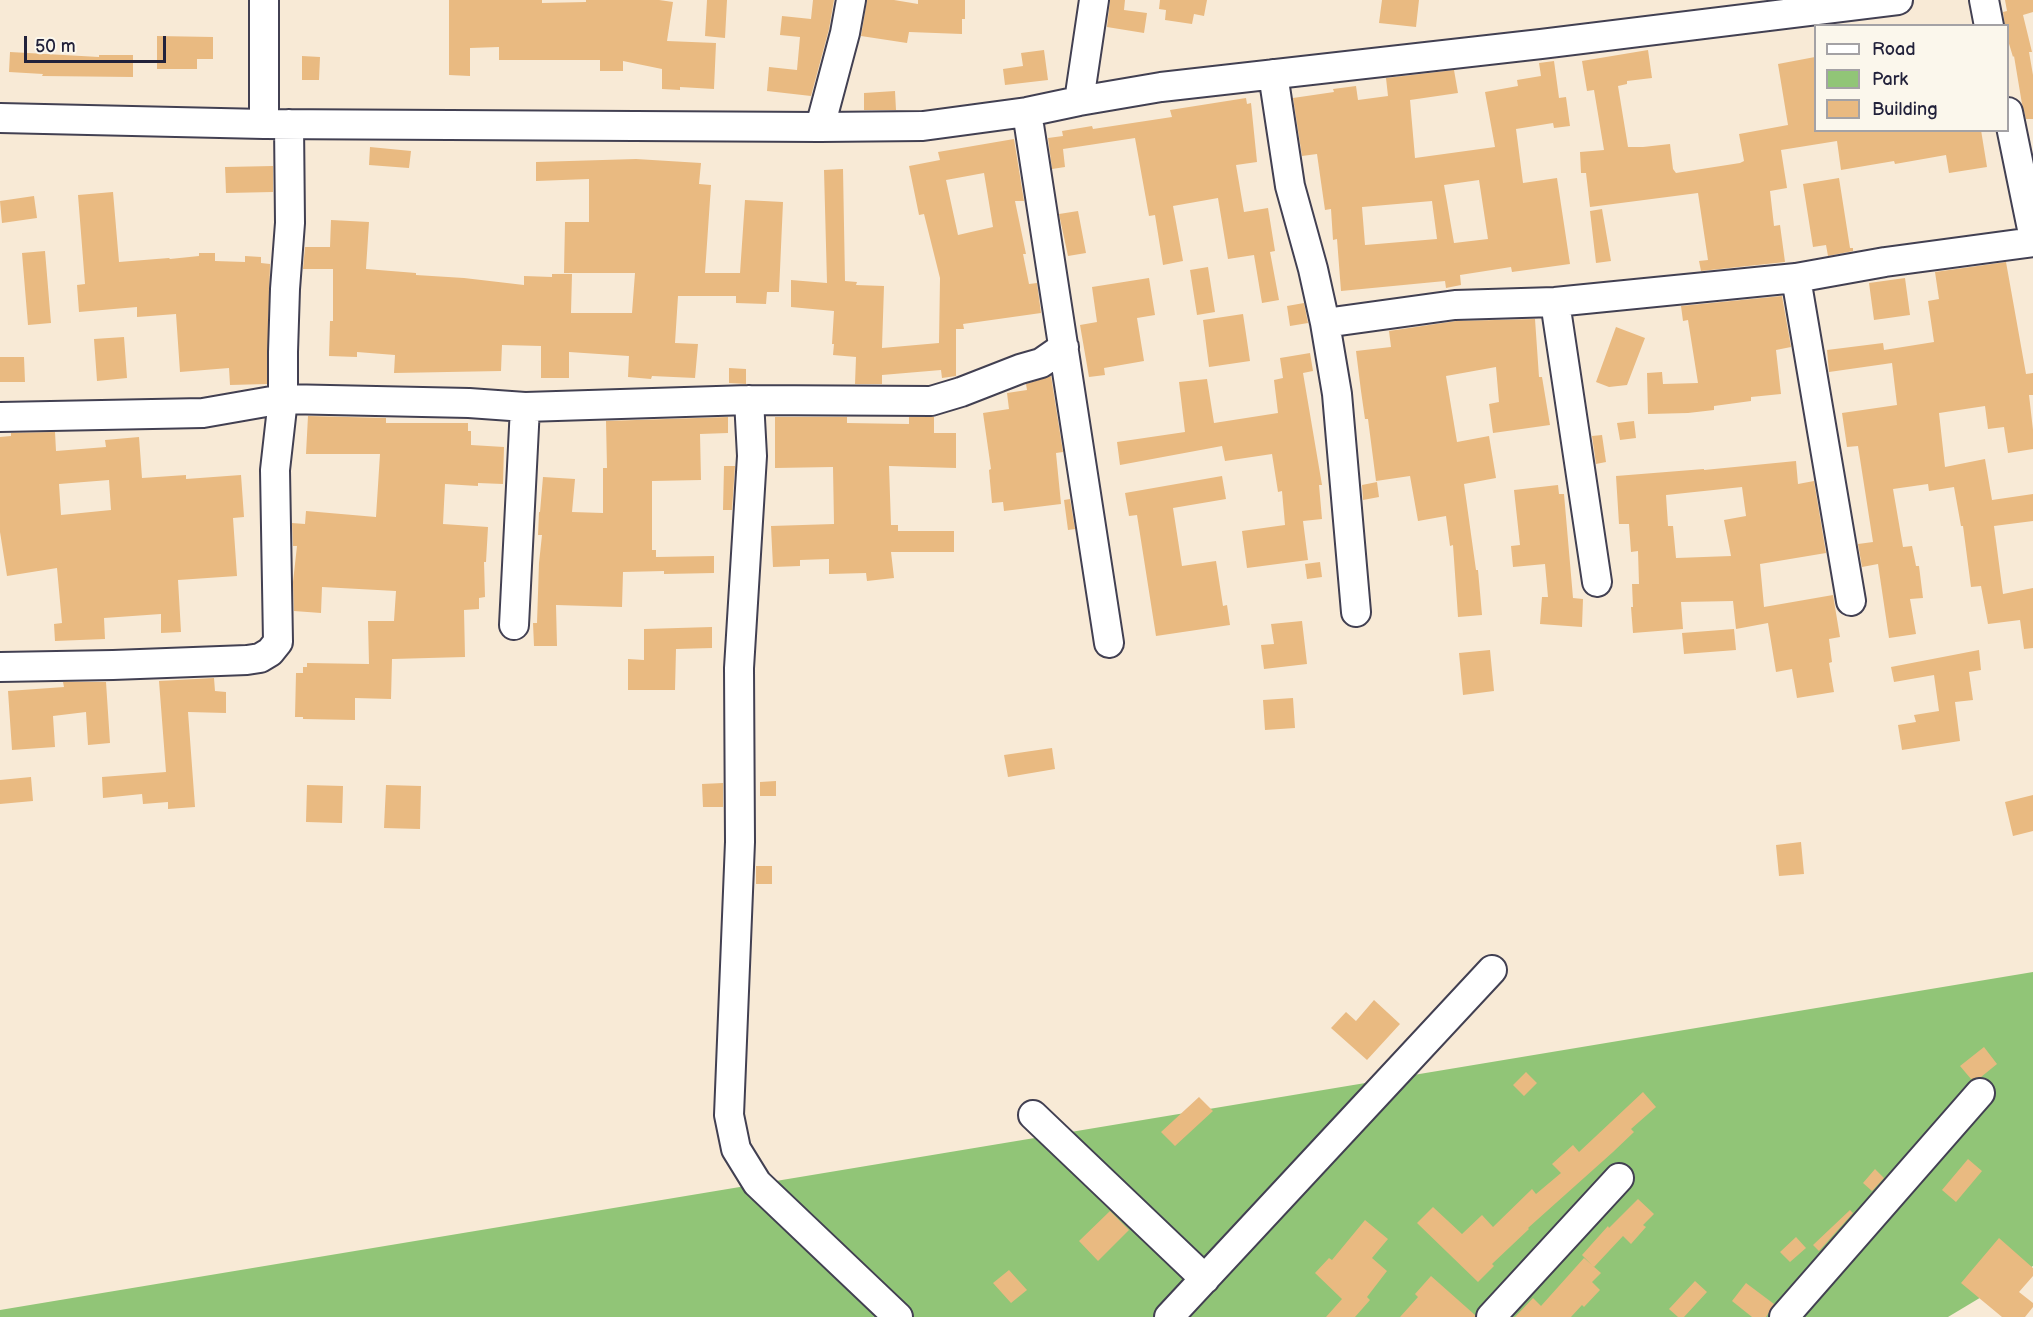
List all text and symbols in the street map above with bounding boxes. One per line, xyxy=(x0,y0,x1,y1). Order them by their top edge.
scale bar xyxy=(27,24,170,62)
legend xyxy=(1814,24,2009,132)
text: 50 m xyxy=(35,36,76,57)
text: Road xyxy=(1872,39,1916,60)
text: Park xyxy=(1872,69,1908,90)
text: Building xyxy=(1872,99,1938,120)

